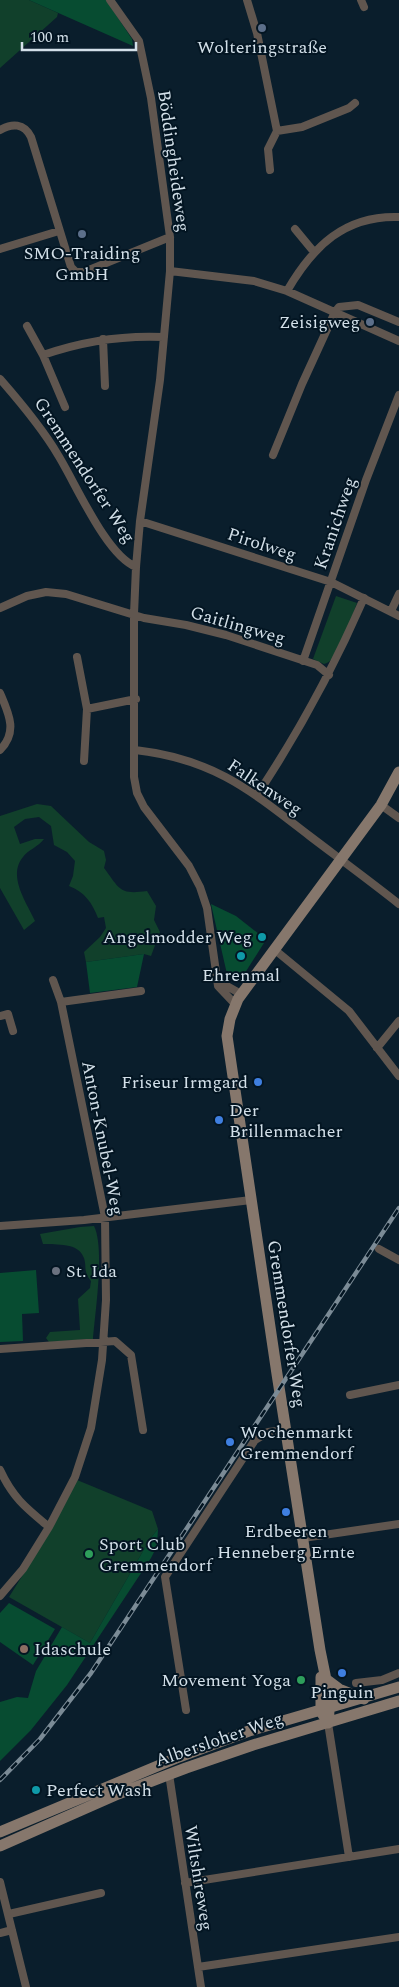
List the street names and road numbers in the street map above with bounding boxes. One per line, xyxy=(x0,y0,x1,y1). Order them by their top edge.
street label: Böddingheideweg xyxy=(150,88,197,234)
street label: Gremmendorfer Weg xyxy=(27,392,142,549)
street label: Kranichweg xyxy=(307,473,364,573)
street label: Pirolweg xyxy=(224,521,300,568)
street label: Gaitlingweg xyxy=(187,599,289,652)
street label: Falkenweg xyxy=(222,752,308,823)
street label: Anton-Knubel-Weg xyxy=(74,1058,131,1218)
street label: Gremmendorfer Weg xyxy=(260,1238,313,1410)
street label: Albersloher Weg xyxy=(151,1705,287,1774)
street label: Wiltshireweg xyxy=(177,1823,220,1933)

